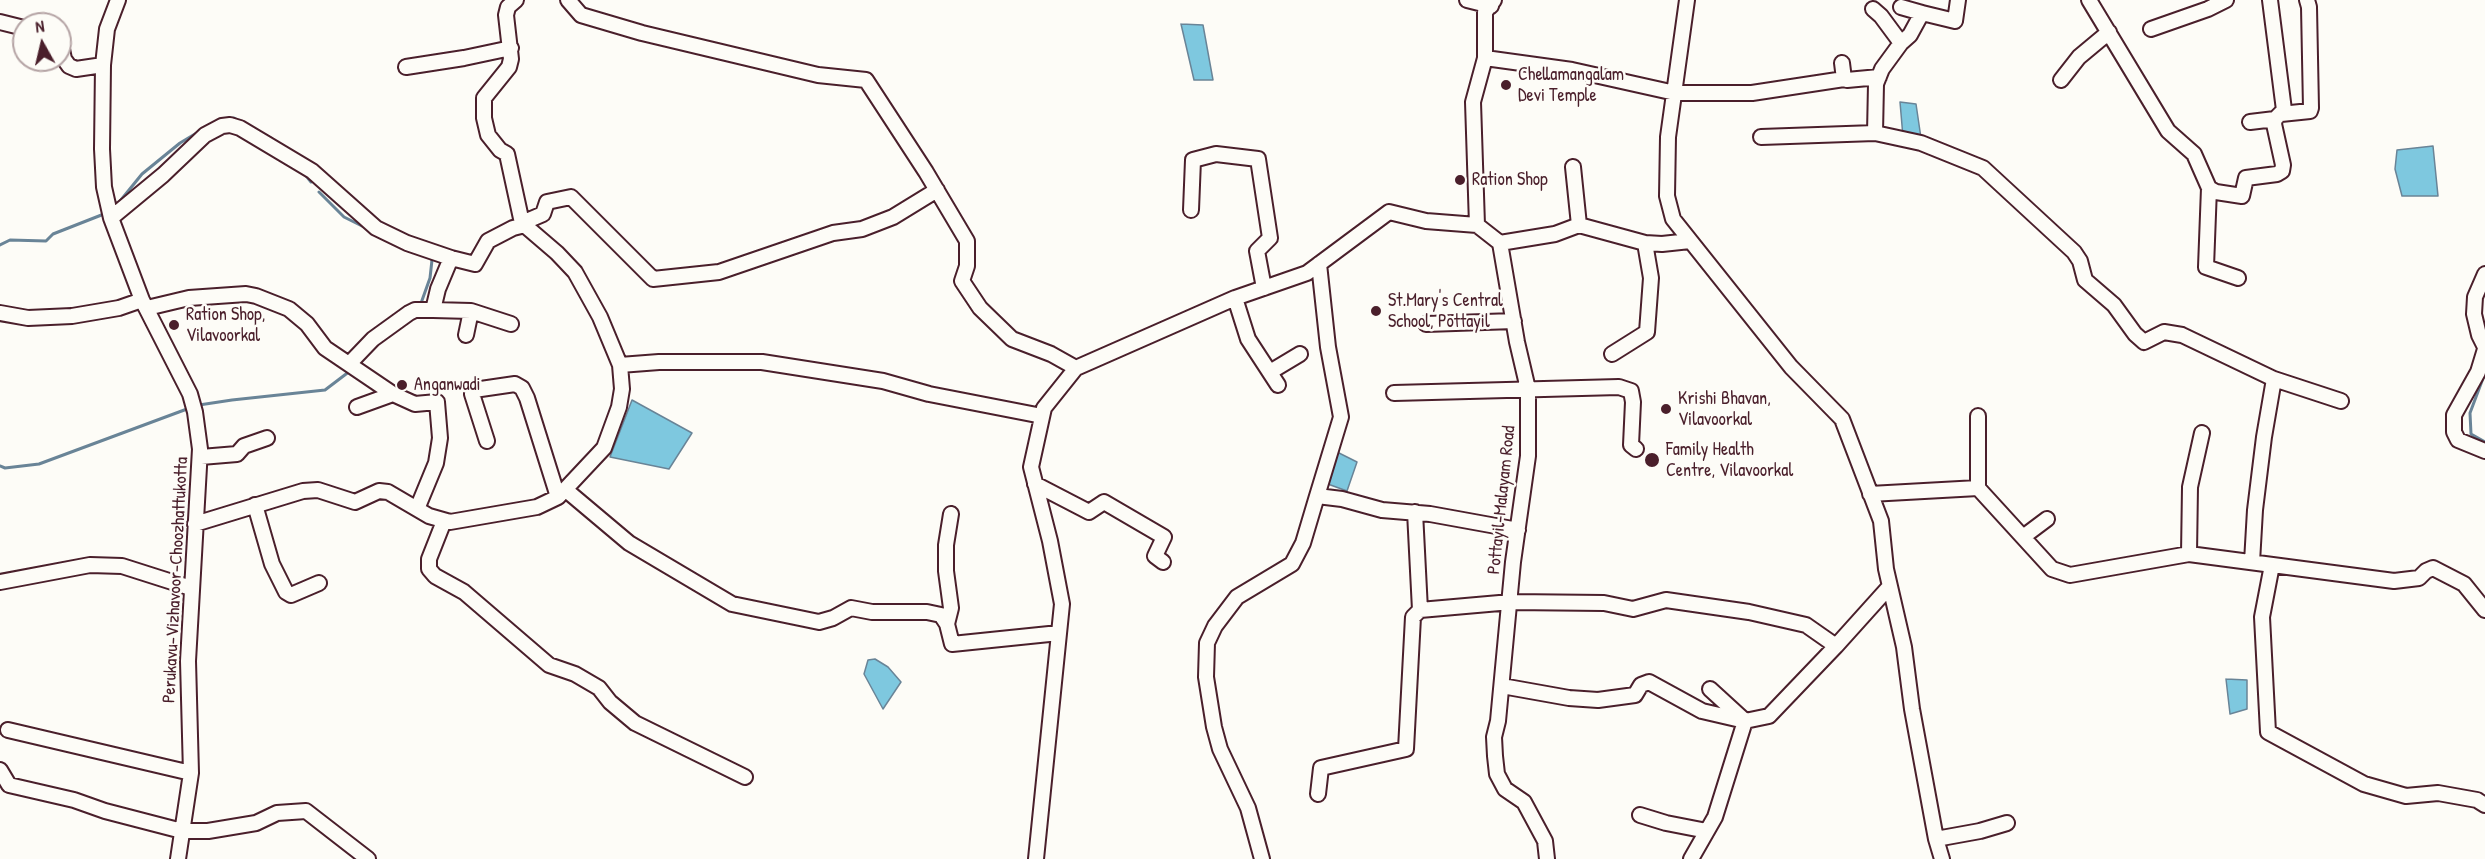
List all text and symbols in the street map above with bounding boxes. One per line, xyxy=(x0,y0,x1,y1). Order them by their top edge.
north arrow xyxy=(12,12,72,72)
text: N xyxy=(34,15,46,38)
place label: Chellamangalam Devi Temple xyxy=(1518,64,1624,106)
marker: Chellamangalam Devi Temple xyxy=(1499,78,1513,92)
place label: Ration Shop xyxy=(1472,169,1548,191)
marker: Ration Shop xyxy=(1453,173,1467,187)
place label: St.Mary's Central School, Pottayil xyxy=(1388,290,1503,332)
place label: Ration Shop, Vilavoorkal xyxy=(186,304,265,346)
marker: St.Mary's Central School, Pottayil xyxy=(1369,304,1383,318)
marker: Ration Shop, Vilavoorkal xyxy=(167,318,181,332)
place label: Anganwadi xyxy=(414,374,481,396)
marker: Anganwadi xyxy=(395,378,409,392)
place label: Krishi Bhavan, Vilavoorkal xyxy=(1678,388,1771,430)
marker: Krishi Bhavan, Vilavoorkal xyxy=(1659,402,1673,416)
street label: Pottayil-Malayam Road xyxy=(1483,425,1521,575)
place label: Family Health Centre, Vilavoorkal xyxy=(1666,439,1793,482)
marker: Family Health Centre, Vilavoorkal xyxy=(1643,451,1661,469)
street label: Perukavu-Vizhavoor-Choozhattukotta xyxy=(159,456,193,704)

